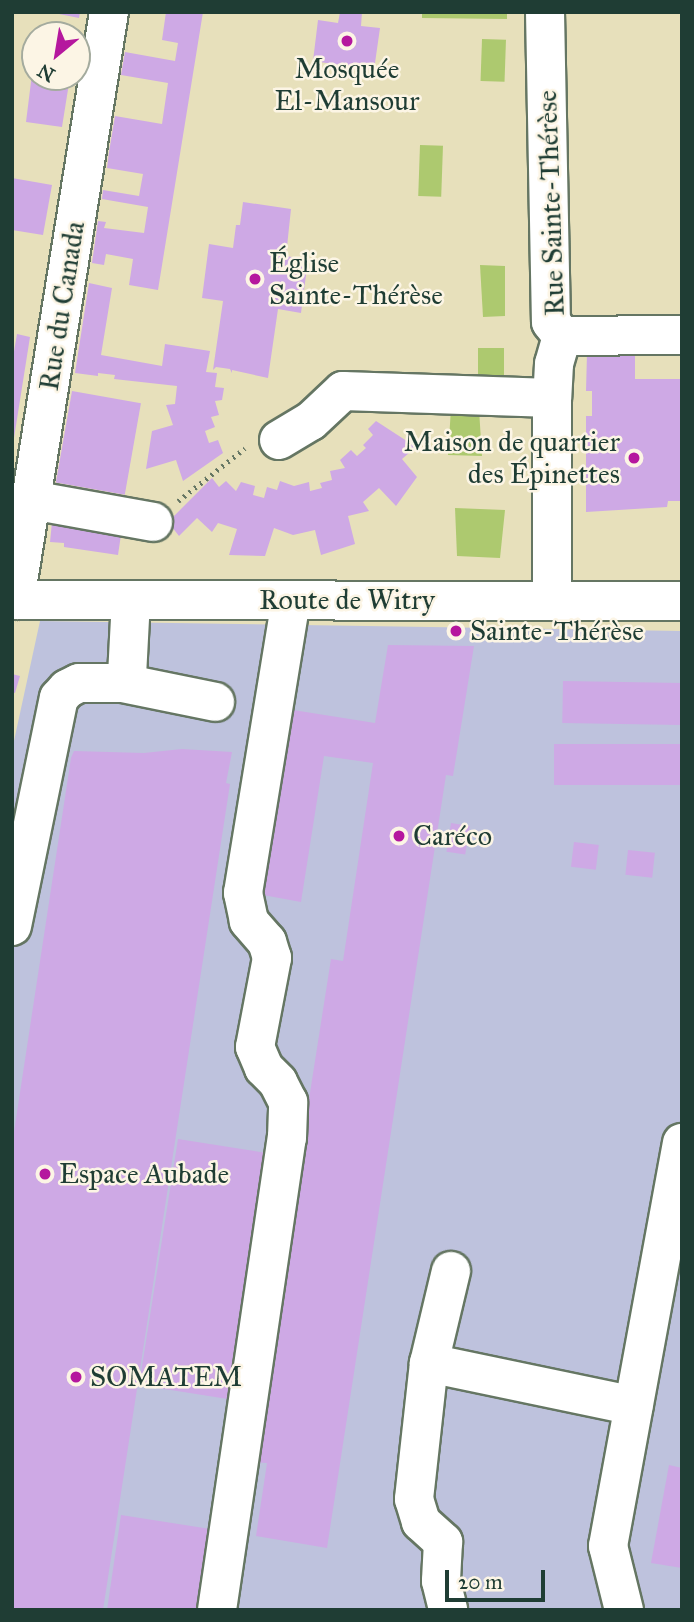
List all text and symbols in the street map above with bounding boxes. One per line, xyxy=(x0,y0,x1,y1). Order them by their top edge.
north arrow xyxy=(21,21,91,91)
marker: Mosquée El-Mansour xyxy=(339,33,355,49)
place label: Mosquée El-Mansour xyxy=(275,52,419,118)
text: N xyxy=(34,59,59,87)
street label: Rue Sainte-Thérèse xyxy=(530,89,572,317)
street label: Rue du Canada xyxy=(32,219,92,393)
place label: Église Sainte-Thérèse xyxy=(269,246,443,312)
marker: Église Sainte-Thérèse xyxy=(247,271,263,287)
place label: Maison de quartier des Épinettes xyxy=(404,425,620,491)
marker: Maison de quartier des Épinettes xyxy=(626,450,642,466)
street label: Route de Witry xyxy=(259,583,435,617)
place label: Sainte-Thérèse xyxy=(470,614,644,648)
marker: Sainte-Thérèse xyxy=(448,623,464,639)
place label: Caréco xyxy=(413,819,492,853)
marker: Caréco xyxy=(391,828,407,844)
place label: Espace Aubade xyxy=(59,1157,229,1191)
marker: Espace Aubade xyxy=(37,1166,53,1182)
place label: SOMATEM xyxy=(90,1360,242,1394)
marker: SOMATEM xyxy=(68,1369,84,1385)
scale bar xyxy=(449,1556,549,1600)
text: 20 m xyxy=(458,1569,503,1595)

